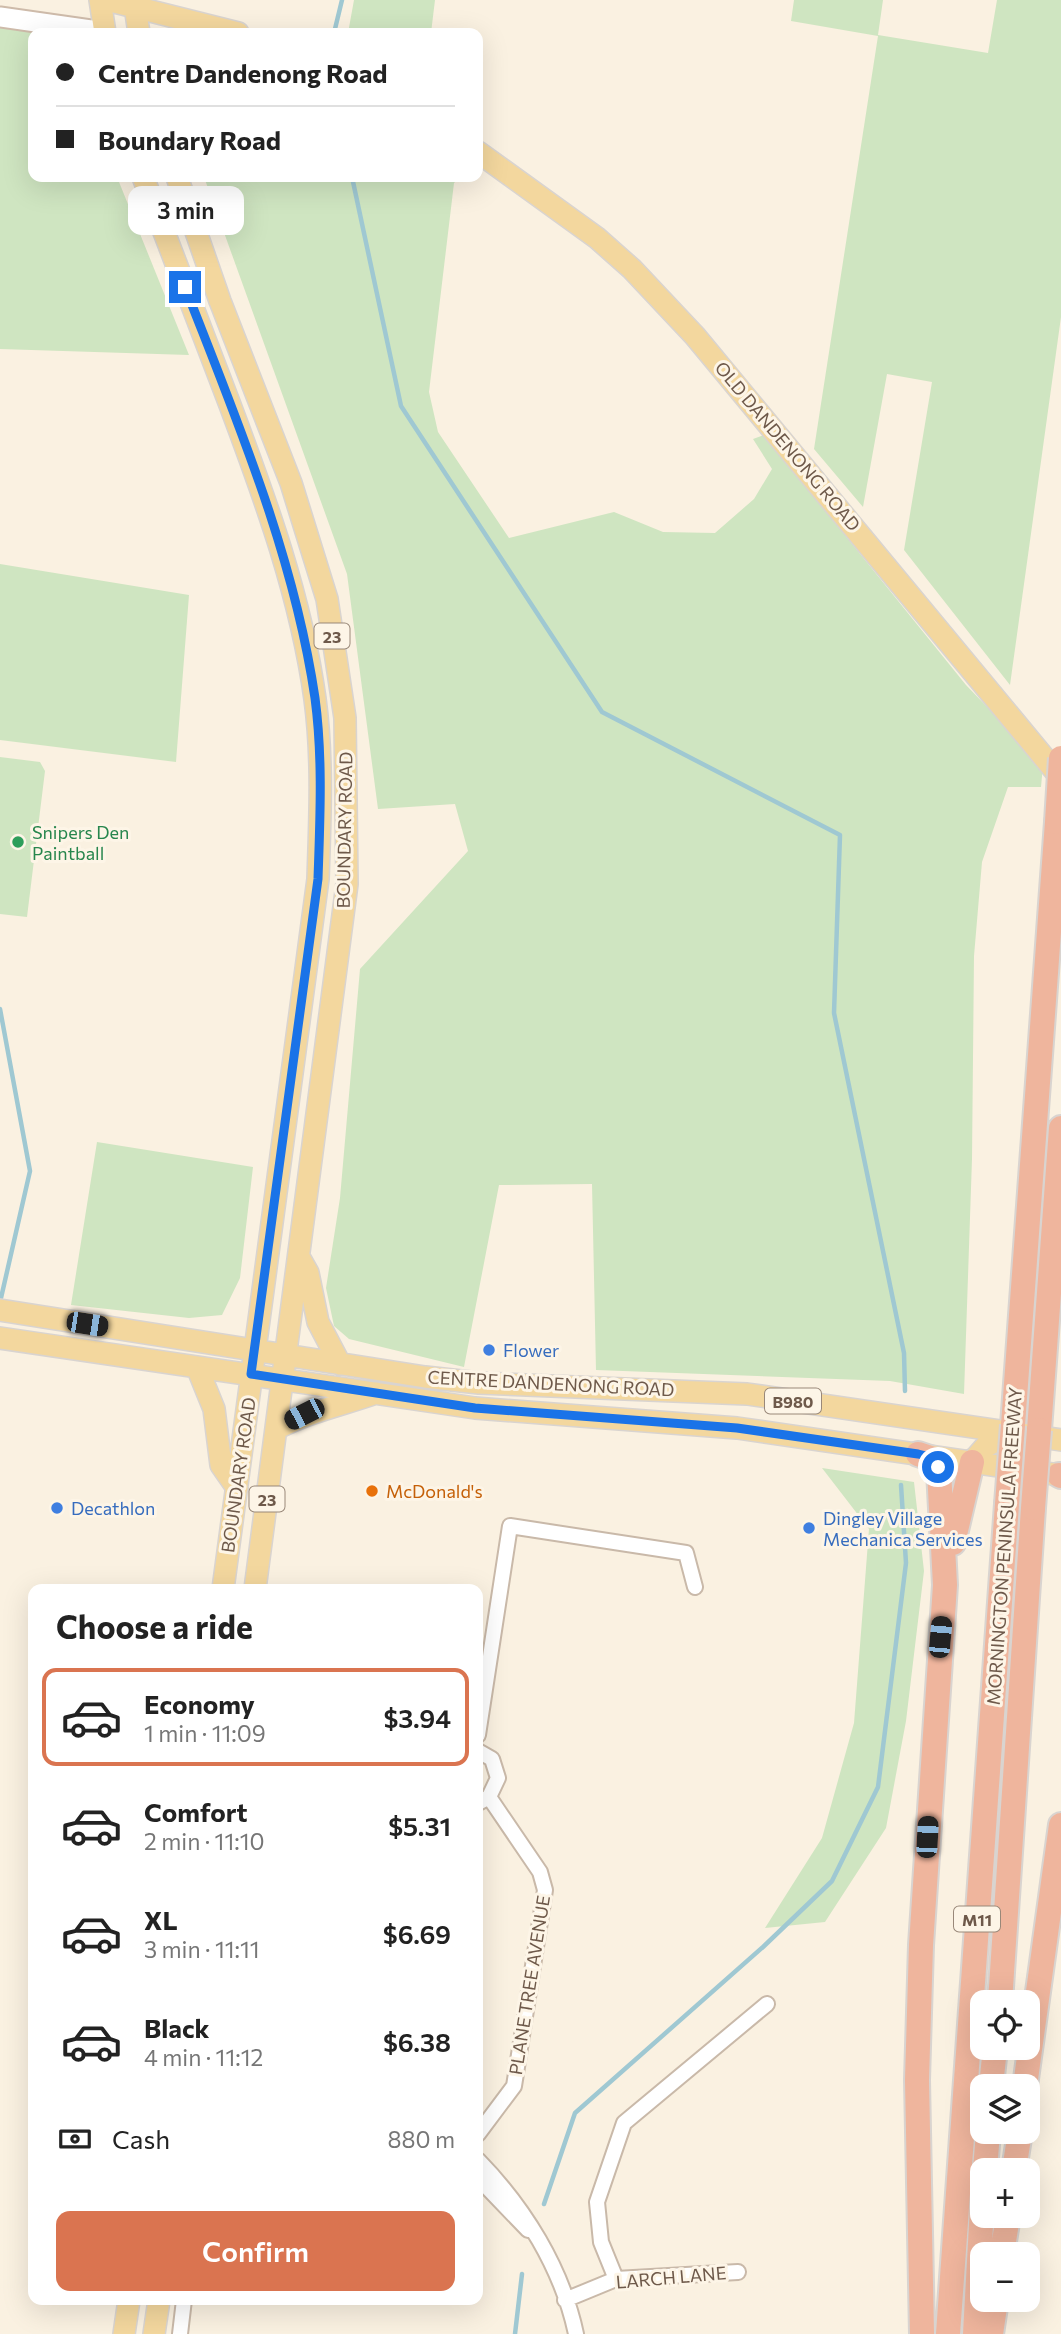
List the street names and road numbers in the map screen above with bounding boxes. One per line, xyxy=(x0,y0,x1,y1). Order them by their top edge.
street label: OLD DANDENONG ROAD xyxy=(711,357,865,535)
road number: 23 xyxy=(314,624,350,649)
street label: BOUNDARY ROAD xyxy=(332,752,356,908)
street label: CENTRE DANDENONG ROAD xyxy=(427,1366,675,1400)
street label: MORNINGTON PENINSULA FREEWAY xyxy=(982,1386,1026,1706)
road number: B980 xyxy=(765,1388,821,1414)
street label: BOUNDARY ROAD xyxy=(216,1396,260,1554)
road number: 23 xyxy=(250,1486,284,1512)
street label: PLANE TREE AVENUE xyxy=(504,1894,554,2076)
road number: M11 xyxy=(954,1907,1000,1932)
street label: LARCH LANE xyxy=(615,2261,727,2293)

